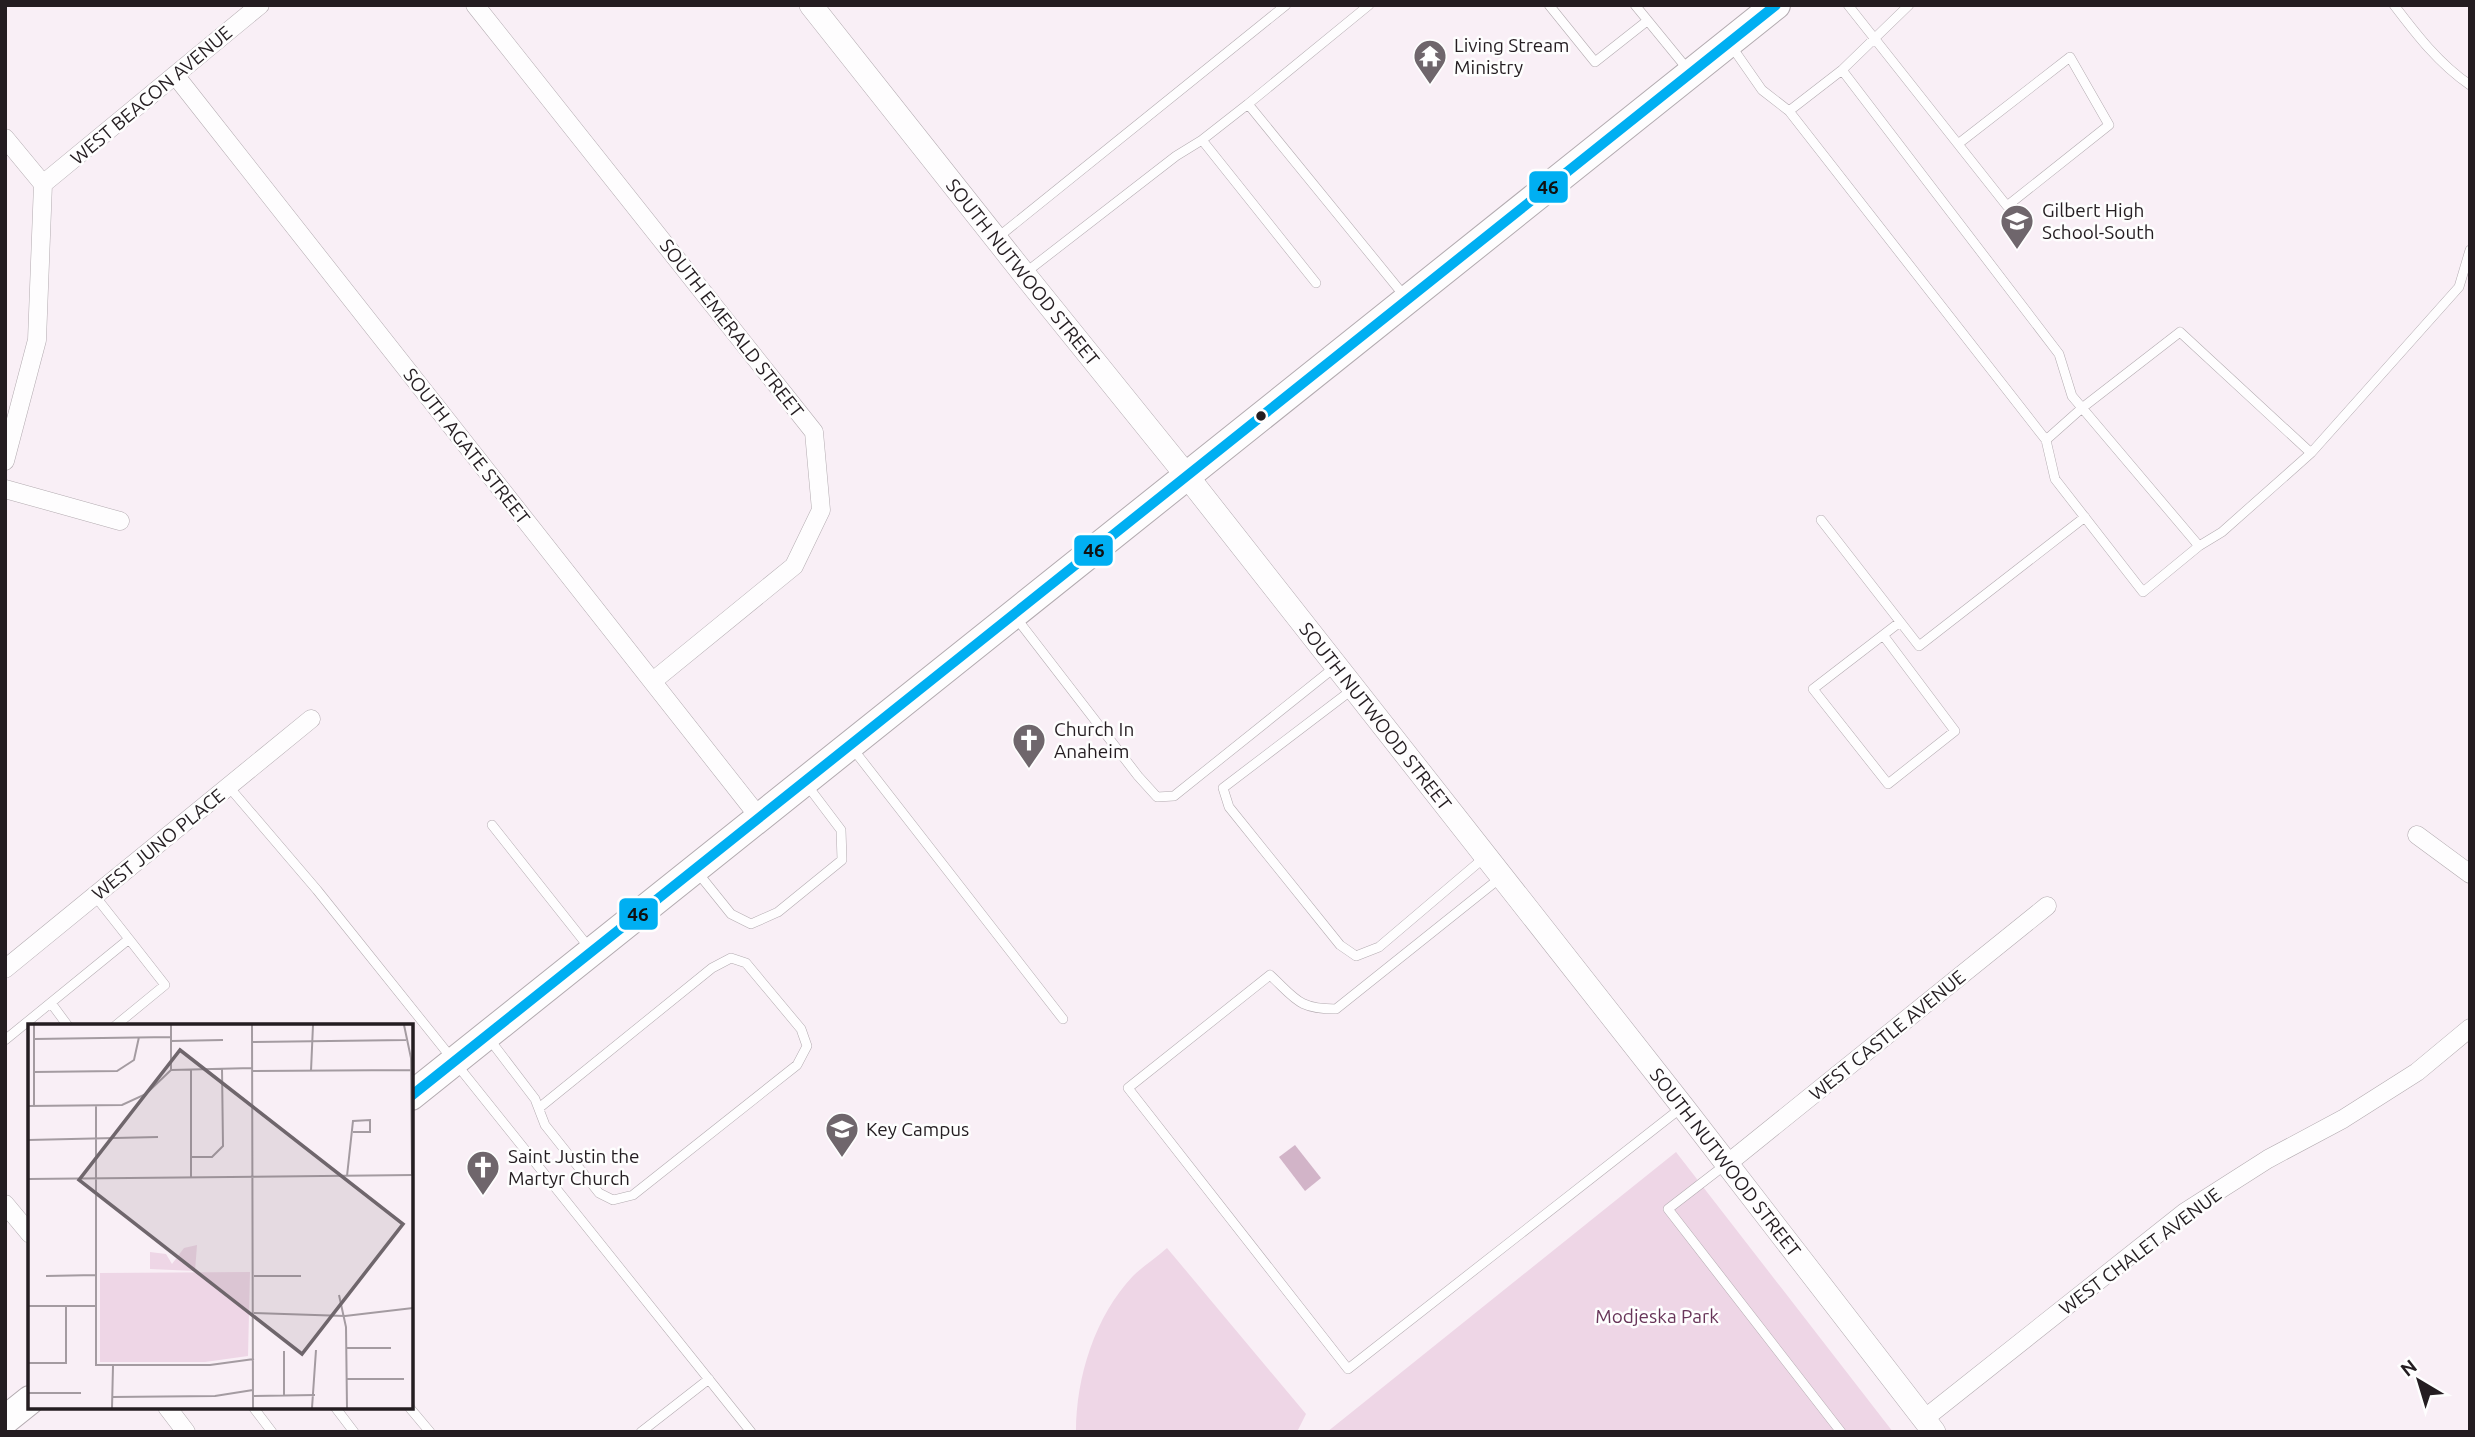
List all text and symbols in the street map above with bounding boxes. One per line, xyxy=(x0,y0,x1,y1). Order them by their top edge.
street label: WEST BEACON AVENUE xyxy=(66,21,236,169)
place label: Living Stream Ministry xyxy=(1454,34,1570,78)
temple icon: Living Stream Ministry xyxy=(1411,37,1449,86)
line badge: 46 xyxy=(1528,170,1569,204)
street label: SOUTH NUTWOOD STREET xyxy=(942,174,1104,370)
text: 46 xyxy=(1537,176,1559,198)
place label: Gilbert High School-South xyxy=(2042,199,2155,243)
school or university icon: Gilbert High School-South xyxy=(1998,202,2036,251)
street label: SOUTH EMERALD STREET xyxy=(656,235,809,422)
street label: SOUTH AGATE STREET xyxy=(399,364,535,529)
unlabelled marker xyxy=(1254,409,1268,423)
line badge: 46 xyxy=(1073,534,1114,567)
text: 46 xyxy=(1083,539,1105,561)
street label: SOUTH NUTWOOD STREET xyxy=(1295,618,1456,815)
place label: Church In Anaheim xyxy=(1054,718,1134,762)
church icon: Church In Anaheim xyxy=(1010,721,1048,770)
street label: WEST JUNO PLACE xyxy=(87,784,229,904)
line badge: 46 xyxy=(618,897,659,931)
text: 46 xyxy=(627,903,649,925)
street label: WEST CASTLE AVENUE xyxy=(1805,965,1969,1105)
inset map xyxy=(28,1024,413,1409)
street label: SOUTH NUTWOOD STREET xyxy=(1646,1064,1806,1261)
school or university icon: Key Campus xyxy=(823,1110,861,1159)
place label: Key Campus xyxy=(866,1118,969,1140)
place label: Saint Justin the Martyr Church xyxy=(508,1145,640,1189)
church icon: Saint Justin the Martyr Church xyxy=(464,1148,502,1197)
street label: WEST CHALET AVENUE xyxy=(2055,1183,2225,1319)
park label: Modjeska Park xyxy=(1595,1305,1719,1327)
north arrow xyxy=(2384,1346,2454,1416)
text: N xyxy=(2396,1355,2421,1381)

